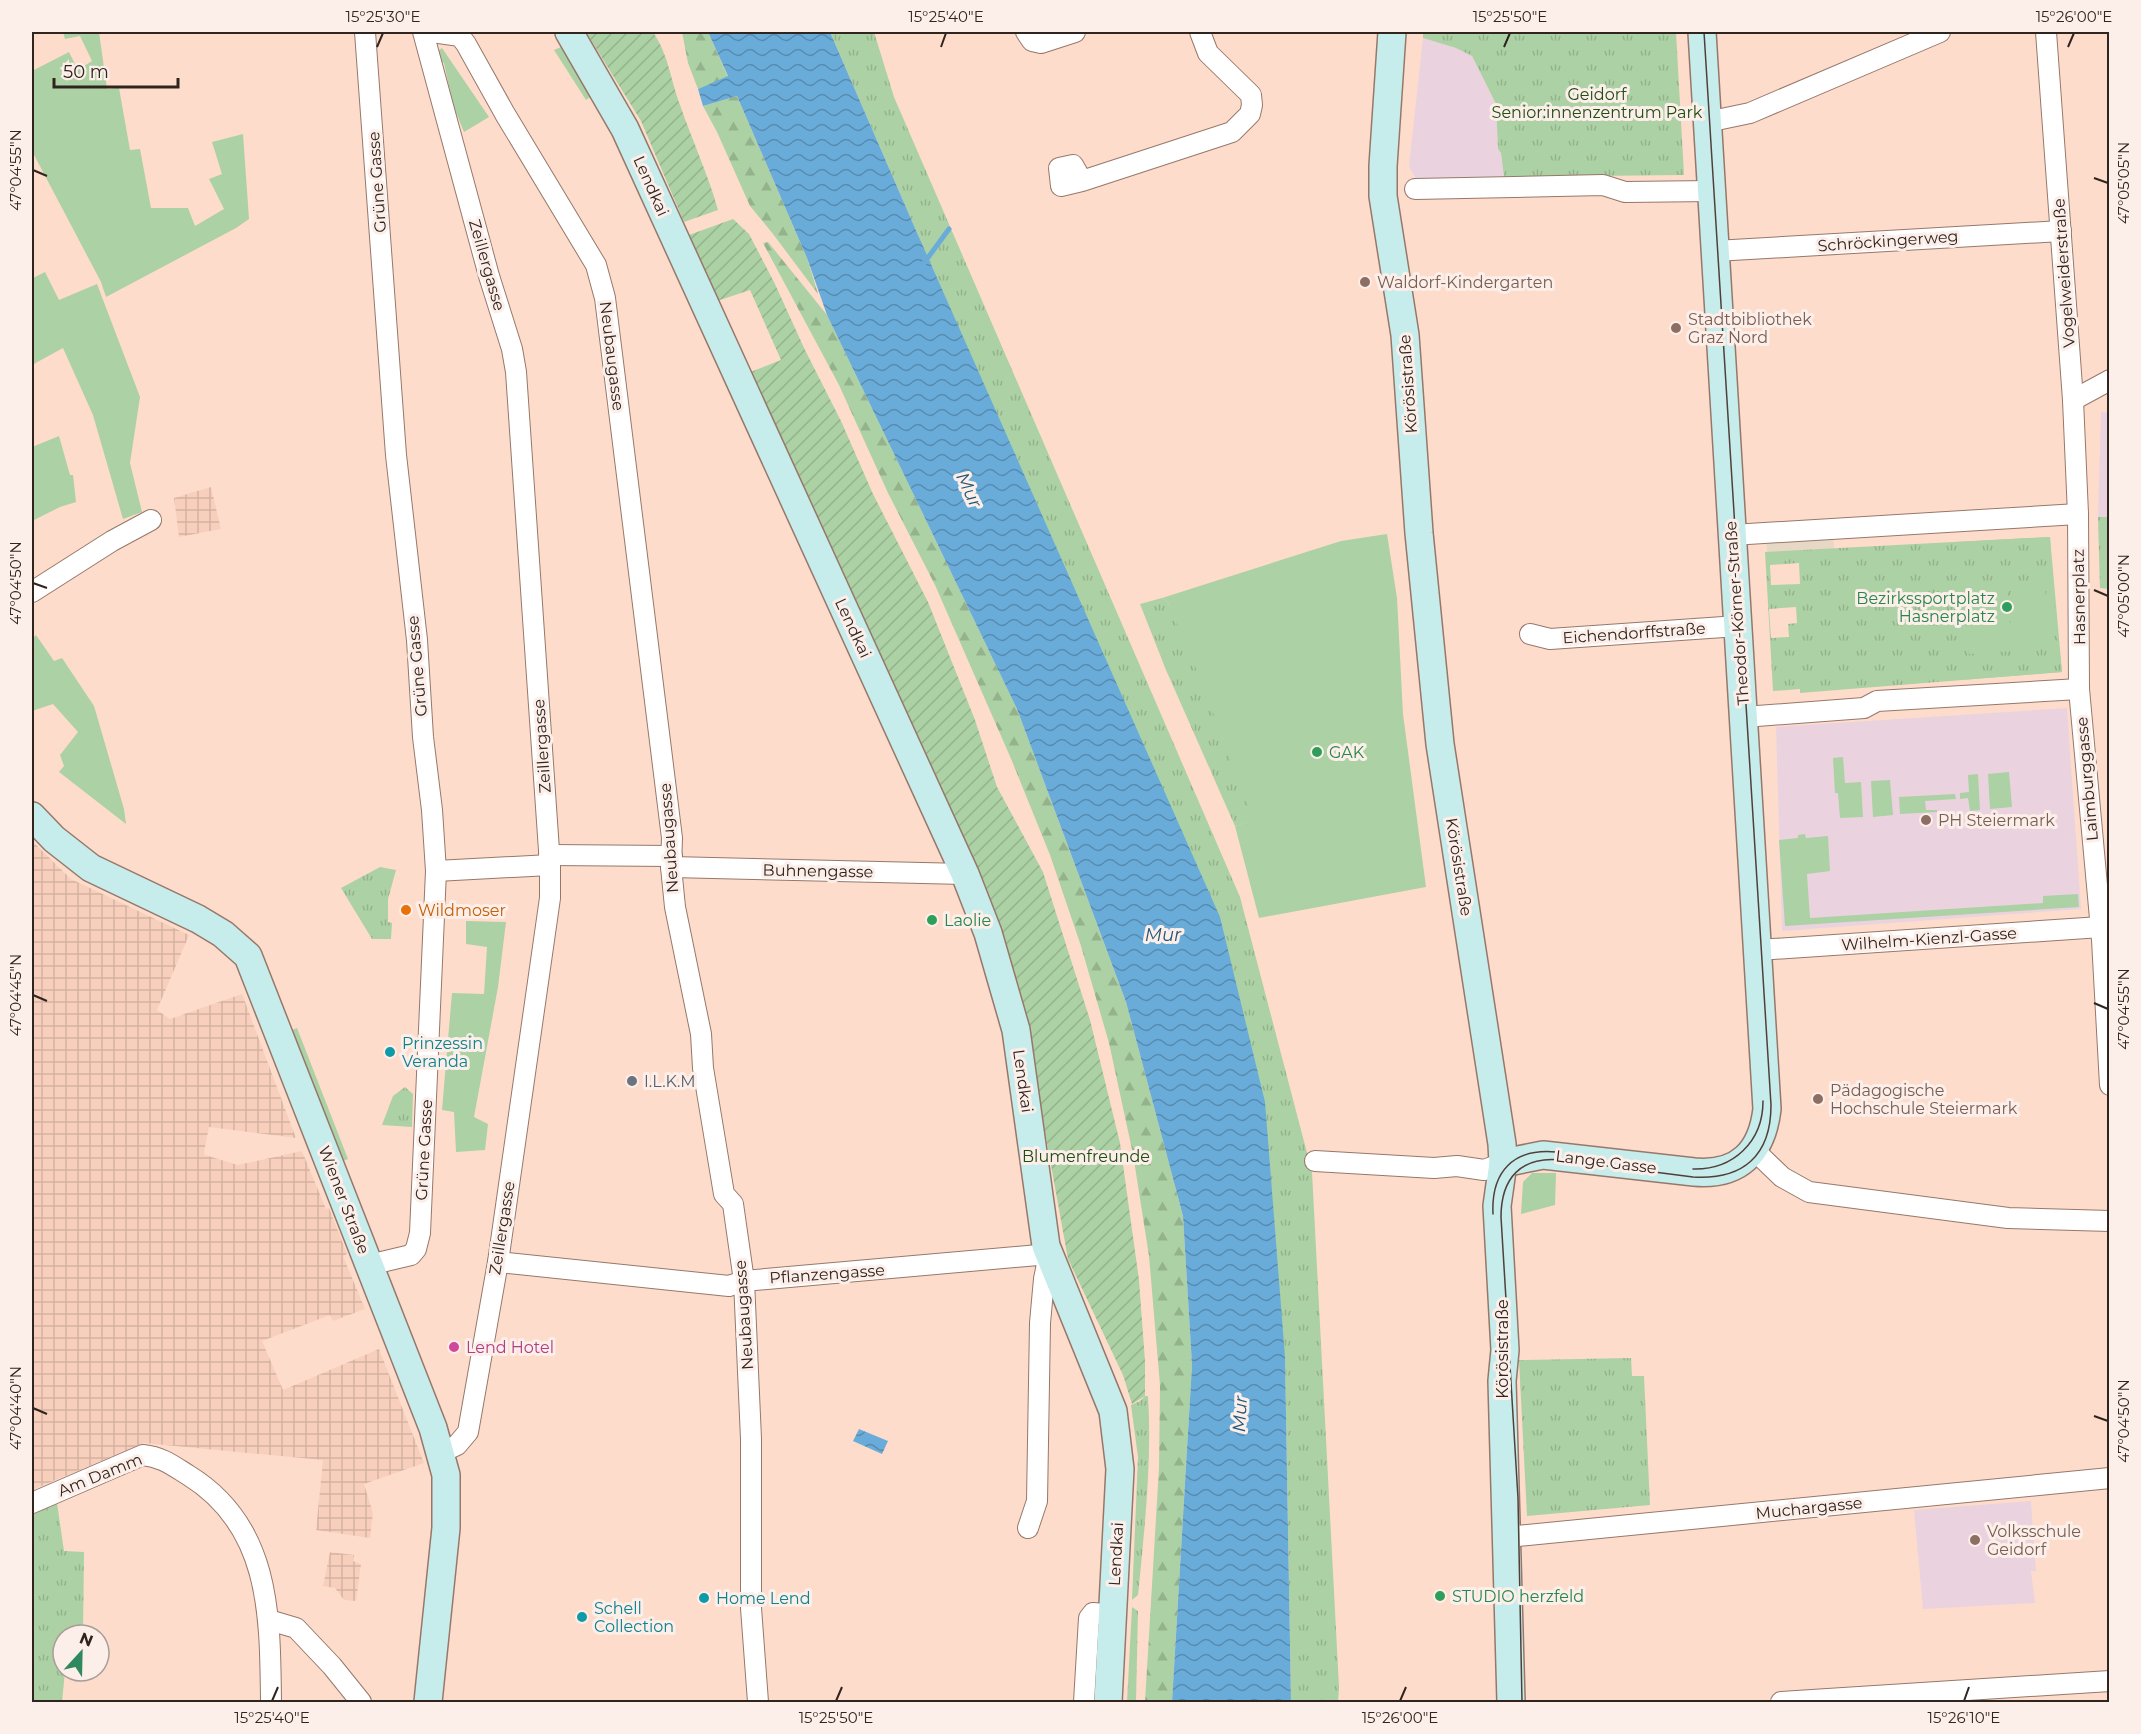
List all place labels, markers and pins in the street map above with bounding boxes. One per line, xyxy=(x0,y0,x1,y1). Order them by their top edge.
place label: Waldorf-Kindergarten xyxy=(1377,273,1553,292)
marker: Waldorf-Kindergarten xyxy=(1358,275,1372,289)
place label: Stadtbibliothek Graz Nord xyxy=(1688,310,1812,347)
marker: Stadtbibliothek Graz Nord xyxy=(1669,321,1683,335)
place label: Bezirkssportplatz Hasnerplatz xyxy=(1856,589,1995,626)
marker: Bezirkssportplatz Hasnerplatz xyxy=(2000,600,2014,614)
place label: GAK xyxy=(1329,743,1365,762)
marker: GAK xyxy=(1310,745,1324,759)
place label: PH Steiermark xyxy=(1938,811,2055,830)
marker: PH Steiermark xyxy=(1919,813,1933,827)
place label: Wildmoser xyxy=(418,901,506,920)
marker: Wildmoser xyxy=(399,903,413,917)
place label: Laolie xyxy=(944,911,991,930)
marker: Laolie xyxy=(925,913,939,927)
place label: Prinzessin Veranda xyxy=(402,1034,483,1071)
marker: Prinzessin Veranda xyxy=(383,1045,397,1059)
place label: I.L.K.M xyxy=(644,1072,696,1091)
marker: I.L.K.M xyxy=(625,1074,639,1088)
place label: Pädagogische Hochschule Steiermark xyxy=(1830,1081,2018,1118)
marker: Pädagogische Hochschule Steiermark xyxy=(1811,1092,1825,1106)
place label: Lend Hotel xyxy=(466,1338,554,1357)
marker: Lend Hotel xyxy=(447,1340,461,1354)
place label: Volksschule Geidorf xyxy=(1987,1522,2081,1559)
marker: Volksschule Geidorf xyxy=(1968,1533,1982,1547)
place label: STUDIO herzfeld xyxy=(1452,1587,1584,1606)
place label: Home Lend xyxy=(716,1589,811,1608)
marker: STUDIO herzfeld xyxy=(1433,1589,1447,1603)
marker: Home Lend xyxy=(697,1591,711,1605)
place label: Schell Collection xyxy=(594,1599,674,1636)
marker: Schell Collection xyxy=(575,1610,589,1624)

